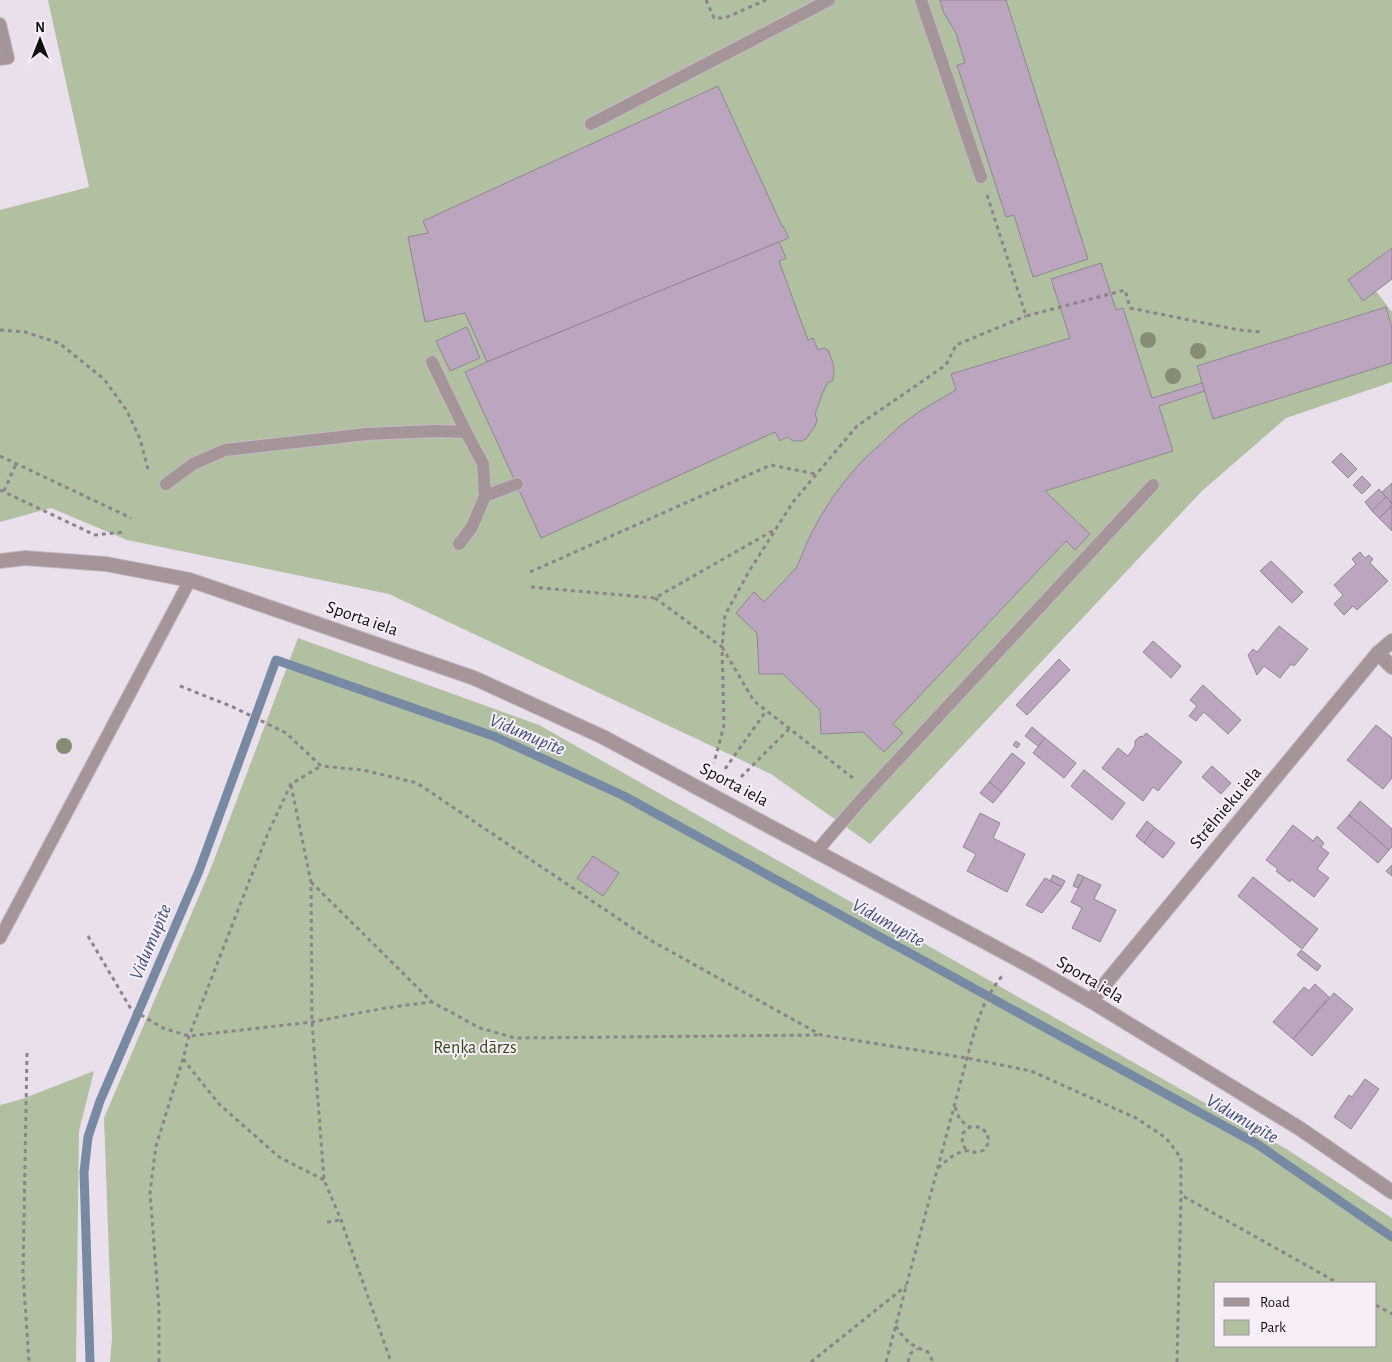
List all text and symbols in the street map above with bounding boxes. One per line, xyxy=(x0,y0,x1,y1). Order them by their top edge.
north arrow xyxy=(15,15,65,65)
text: N xyxy=(35,21,45,35)
street label: Sporta iela xyxy=(324,598,400,640)
water label: Vidumupīte xyxy=(487,711,567,759)
street label: Sporta iela xyxy=(697,760,771,810)
street label: Strēlnieku iela xyxy=(1187,764,1265,852)
water label: Vidumupīte xyxy=(848,895,928,951)
water label: Vidumupīte xyxy=(127,902,175,982)
street label: Sporta iela xyxy=(1053,953,1127,1007)
park label: Reņķa dārzs xyxy=(433,1039,517,1058)
water label: Vidumupīte xyxy=(1203,1091,1281,1147)
legend xyxy=(1214,1282,1377,1347)
text: Road xyxy=(1260,1295,1290,1310)
text: Park xyxy=(1260,1320,1286,1335)

